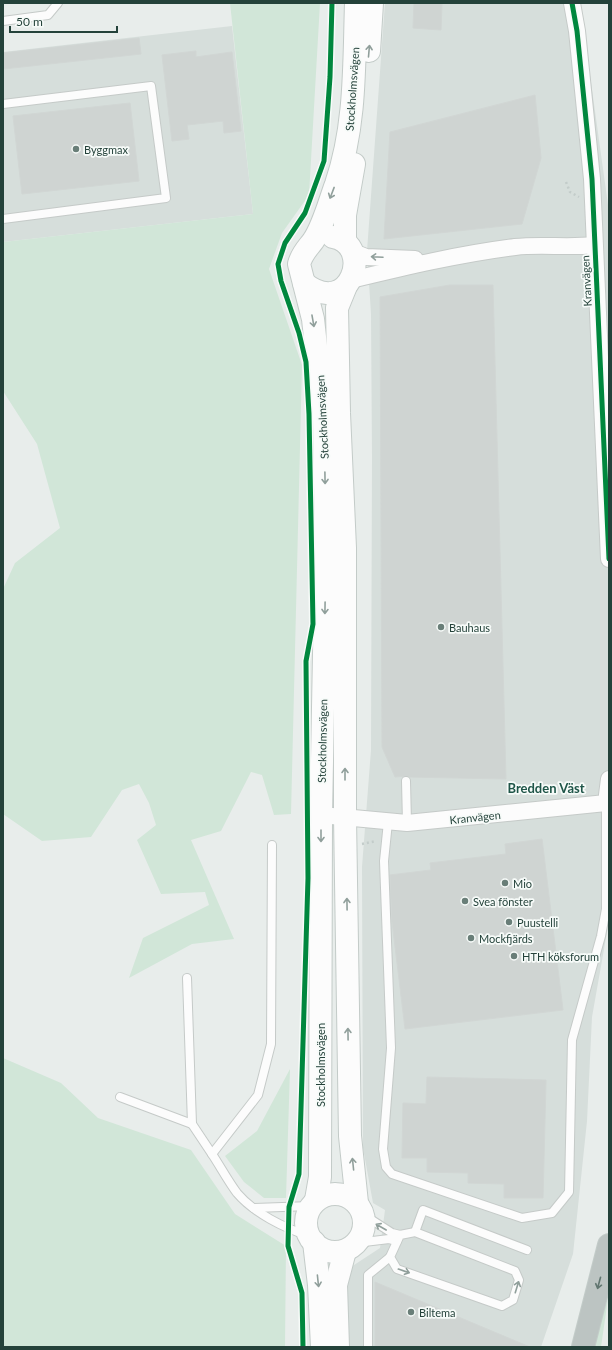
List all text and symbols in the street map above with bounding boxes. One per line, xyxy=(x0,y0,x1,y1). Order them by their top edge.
scale bar xyxy=(10,8,117,34)
text: 50 m xyxy=(16,14,43,29)
one-way arrow xyxy=(365,45,373,58)
street label: Stockholmsvägen xyxy=(343,47,361,131)
place label: Byggmax xyxy=(84,143,128,156)
marker: Byggmax xyxy=(71,144,81,154)
one-way arrow xyxy=(328,187,336,199)
one-way arrow xyxy=(371,254,384,261)
street label: Kranvägen xyxy=(578,255,594,307)
one-way arrow xyxy=(309,314,317,327)
street label: Stockholmsvägen xyxy=(313,375,331,459)
one-way arrow xyxy=(321,471,329,484)
one-way arrow xyxy=(321,601,329,614)
place label: Bauhaus xyxy=(449,621,490,634)
marker: Bauhaus xyxy=(436,622,446,632)
street label: Stockholmsvägen xyxy=(315,699,329,783)
one-way arrow xyxy=(341,768,349,781)
district label: Bredden Väst xyxy=(507,780,585,796)
street label: Kranvägen xyxy=(449,808,501,826)
one-way arrow xyxy=(317,829,325,842)
place label: Mio xyxy=(513,877,532,890)
marker: Mio xyxy=(500,878,510,888)
place label: Svea fönster xyxy=(473,895,533,908)
marker: Svea fönster xyxy=(460,896,470,906)
one-way arrow xyxy=(343,898,351,911)
place label: Puustelli xyxy=(517,916,559,929)
marker: Puustelli xyxy=(504,917,514,927)
place label: Mockfjärds xyxy=(479,932,533,945)
marker: Mockfjärds xyxy=(466,933,476,943)
place label: HTH köksforum xyxy=(522,950,599,963)
marker: HTH köksforum xyxy=(509,951,519,961)
street label: Stockholmsvägen xyxy=(314,1023,327,1107)
one-way arrow xyxy=(344,1028,352,1041)
one-way arrow xyxy=(349,1158,356,1171)
one-way arrow xyxy=(375,1222,387,1230)
one-way arrow xyxy=(397,1268,410,1275)
one-way arrow xyxy=(315,1274,322,1287)
one-way arrow xyxy=(595,1276,602,1289)
one-way arrow xyxy=(514,1280,521,1293)
place label: Biltema xyxy=(419,1306,455,1319)
marker: Biltema xyxy=(406,1307,416,1317)

